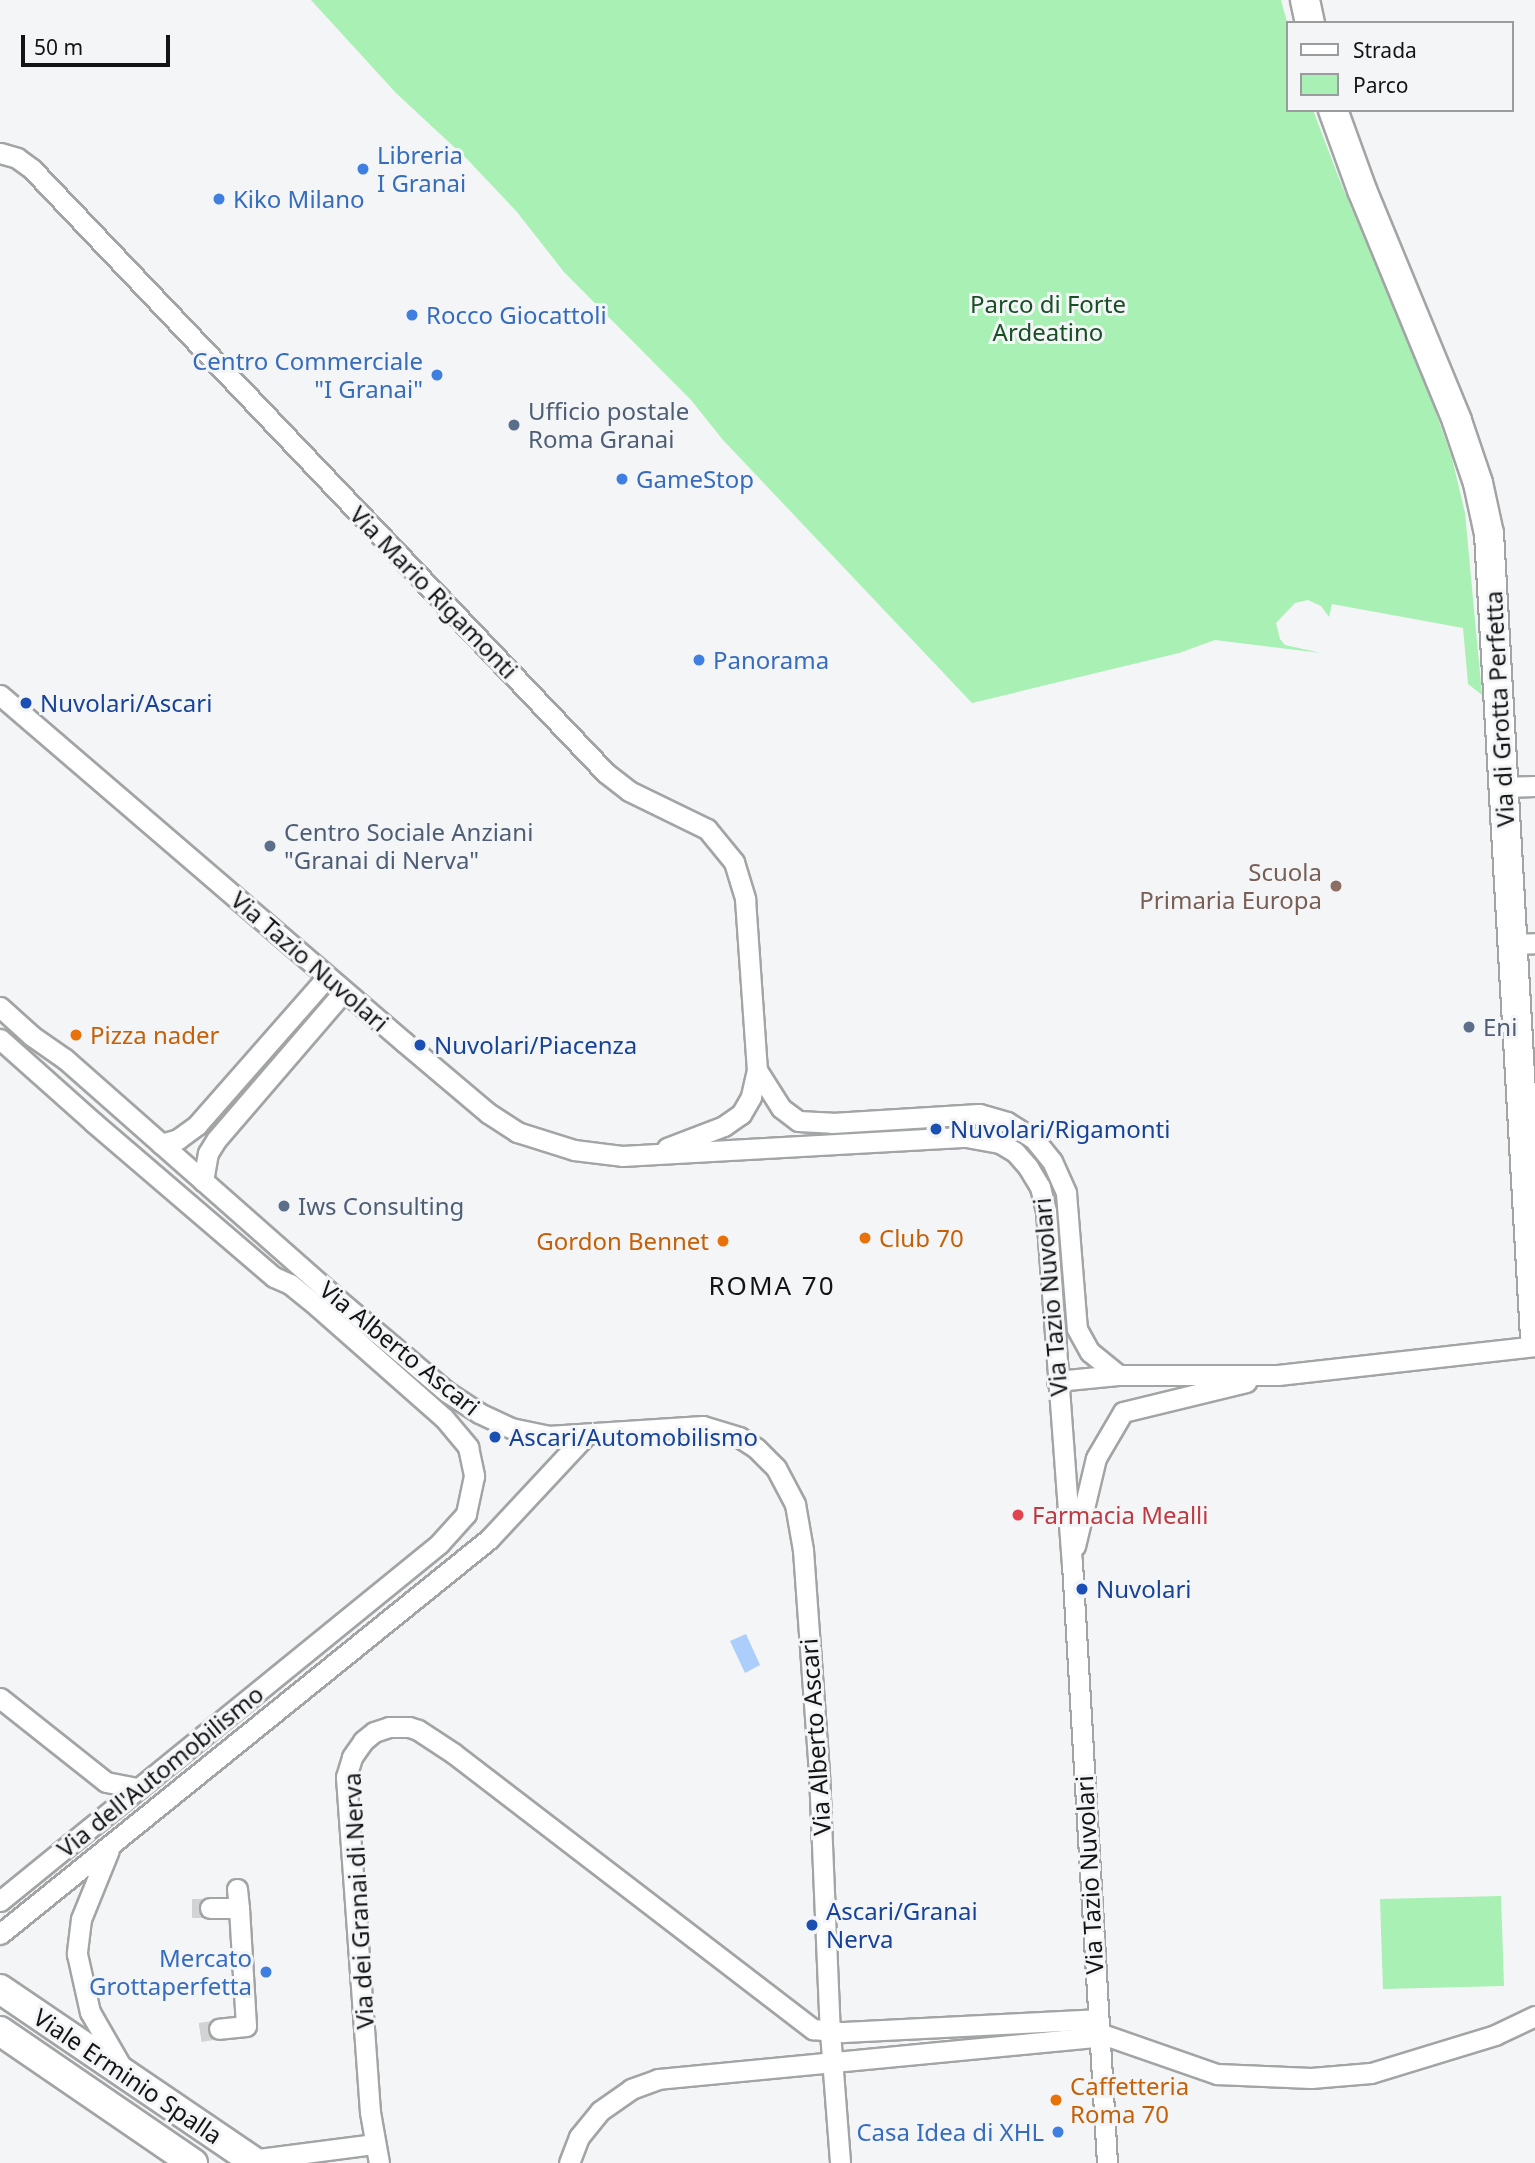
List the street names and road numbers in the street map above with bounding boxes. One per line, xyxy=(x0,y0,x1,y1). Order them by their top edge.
street label: Via Mario Rigamonti xyxy=(344,500,524,684)
street label: Via di Grotta Perfetta xyxy=(1478,590,1520,828)
street label: Via Tazio Nuvolari xyxy=(225,885,395,1037)
street label: Via Tazio Nuvolari xyxy=(1027,1197,1073,1397)
street label: Via Alberto Ascari xyxy=(314,1275,486,1421)
street label: Via Alberto Ascari xyxy=(794,1638,836,1836)
street label: Via dell'Automobilismo xyxy=(51,1679,269,1863)
street label: Via dei Granai di Nerva xyxy=(337,1772,379,2030)
street label: Via Tazio Nuvolari xyxy=(1069,1775,1109,1975)
street label: Viale Erminio Spalla xyxy=(28,2002,228,2150)

